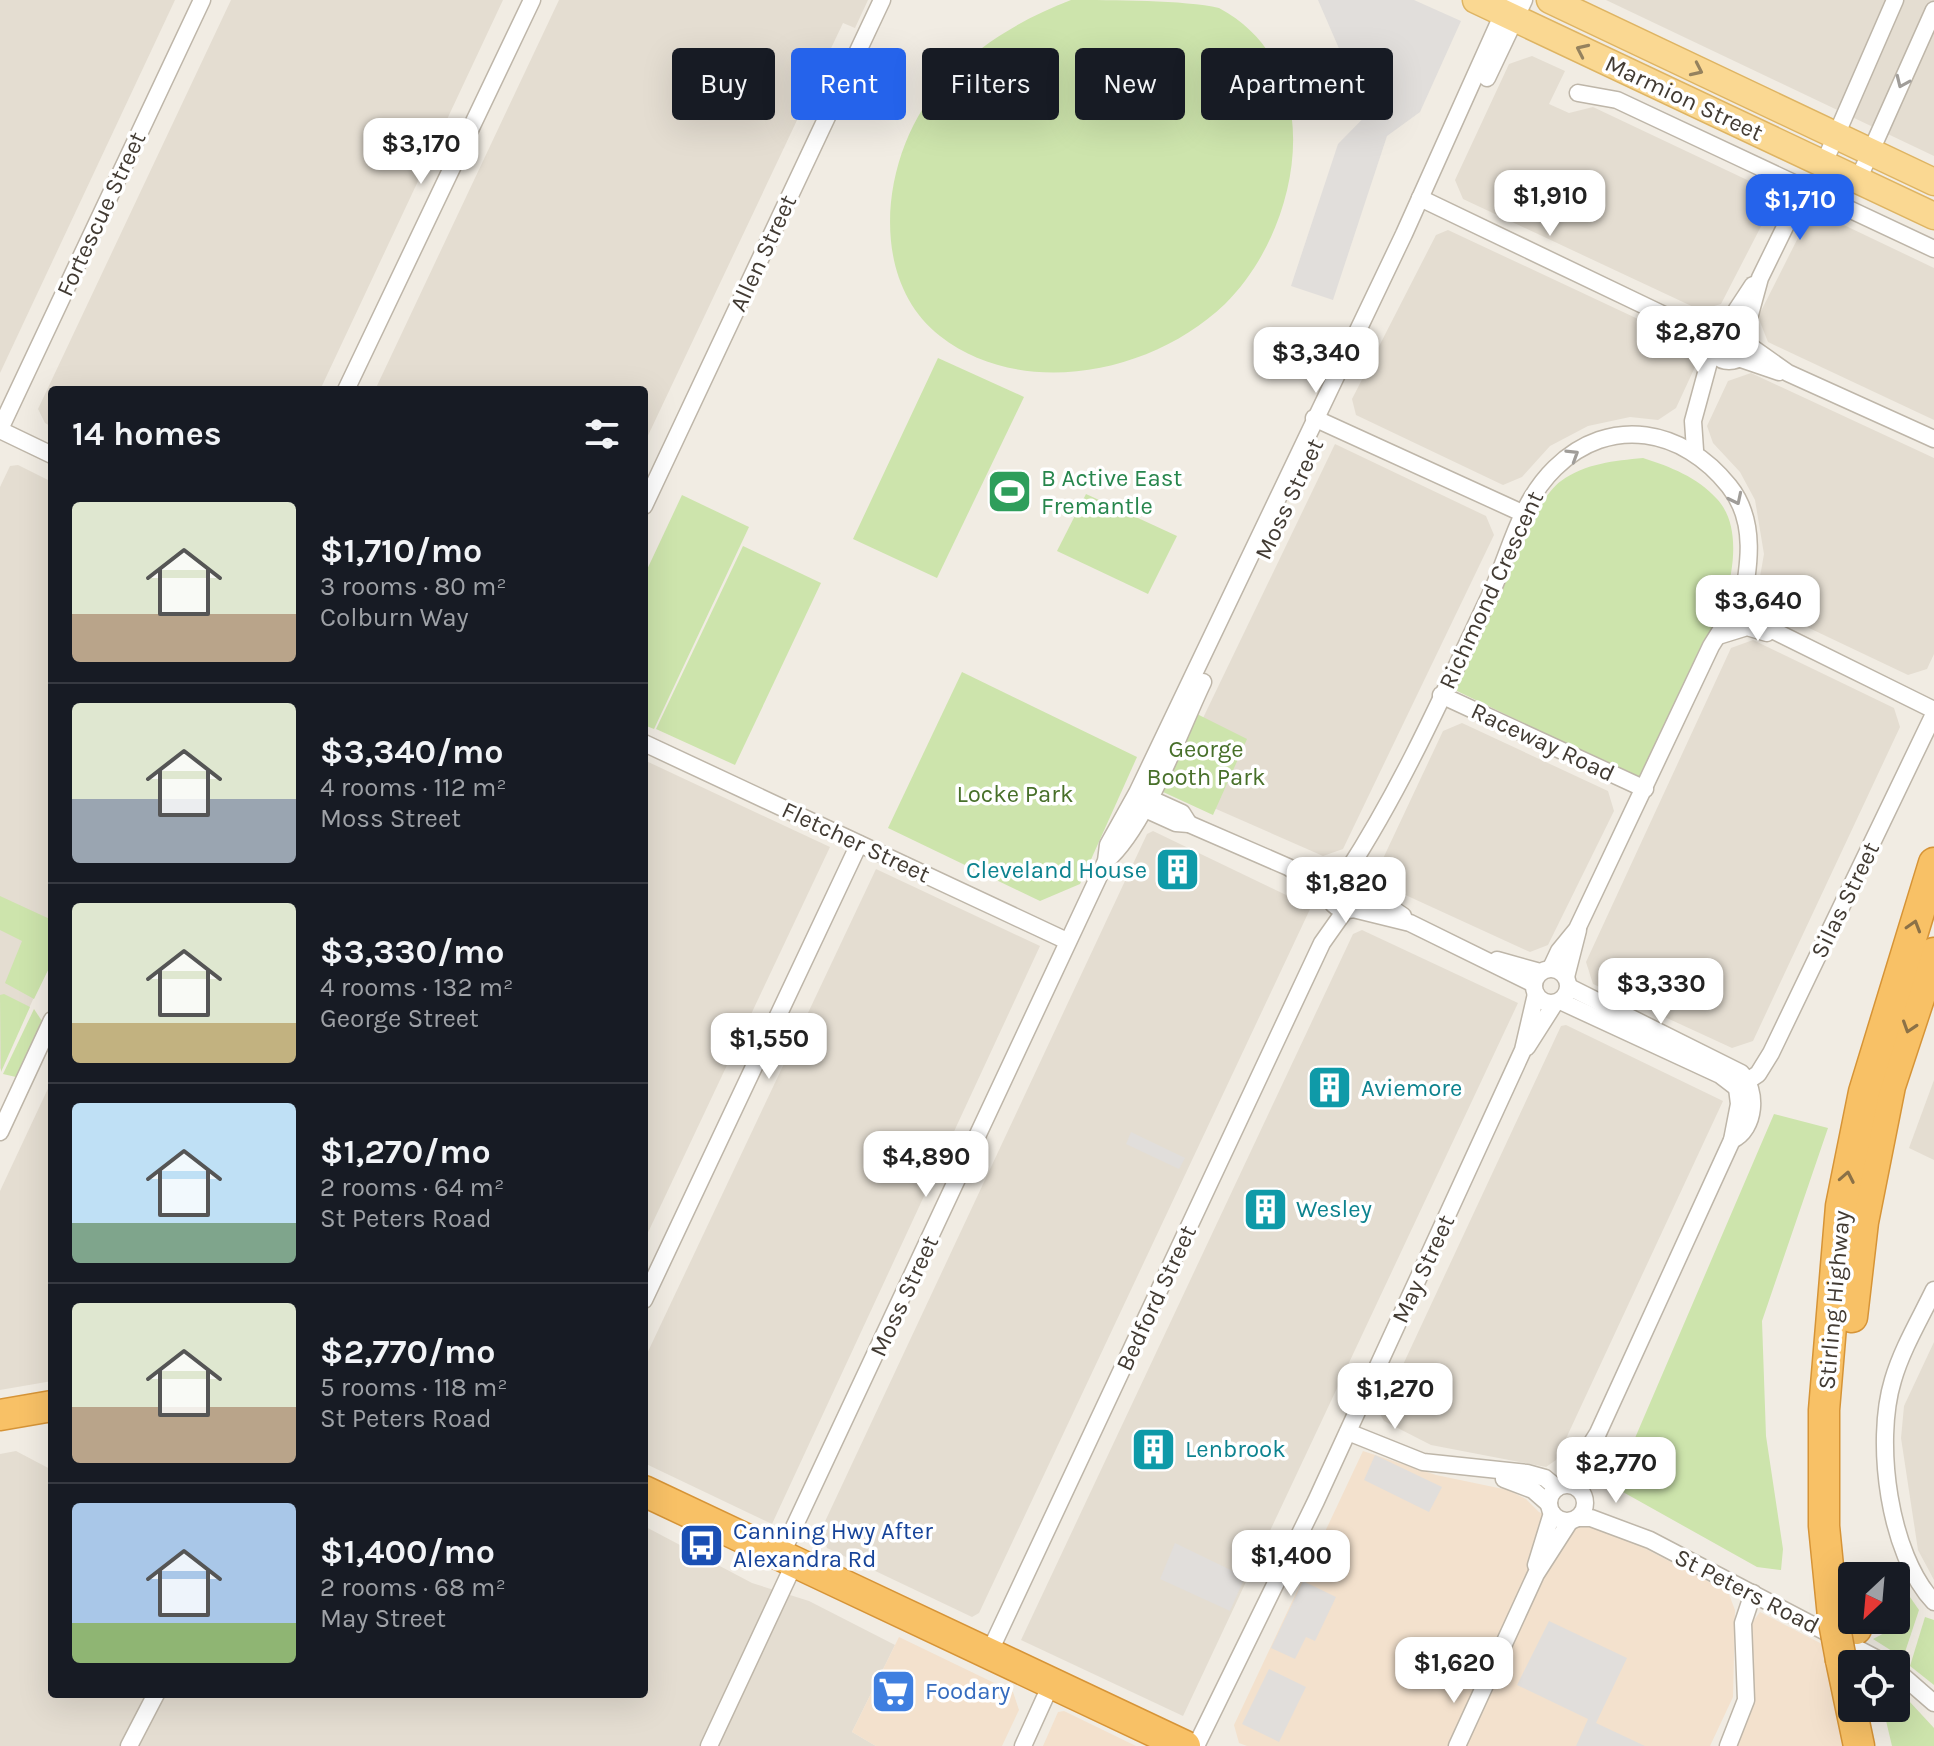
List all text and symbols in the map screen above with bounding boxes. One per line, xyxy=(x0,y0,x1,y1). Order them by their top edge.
one-way arrow xyxy=(1576,44,1590,60)
chip: Buy xyxy=(672,48,775,120)
chip: Rent xyxy=(791,48,906,120)
chip: Filters xyxy=(922,48,1059,120)
chip: New xyxy=(1075,48,1185,120)
chip: Apartment xyxy=(1201,48,1393,120)
street label: Marmion Street xyxy=(1601,49,1767,147)
one-way arrow xyxy=(1688,60,1703,76)
one-way arrow xyxy=(1896,73,1912,88)
pin: $3,170 xyxy=(356,118,486,186)
street label: Fortescue Street xyxy=(51,127,151,301)
text: $3,170 xyxy=(381,128,461,159)
pin: $1,910 xyxy=(1485,170,1615,238)
pin: $1,710 xyxy=(1735,174,1865,242)
text: $1,910 xyxy=(1512,180,1588,211)
text: $1,710 xyxy=(1764,184,1836,215)
street label: Allen Street xyxy=(724,190,802,316)
pin: $2,870 xyxy=(1633,306,1763,374)
text: $2,870 xyxy=(1655,316,1741,347)
pin: $3,340 xyxy=(1251,327,1381,395)
text: $3,340 xyxy=(1272,337,1360,368)
icon: filters xyxy=(580,412,624,456)
text: 14 homes xyxy=(72,414,222,454)
street label: Moss Street xyxy=(1249,434,1329,564)
one-way arrow xyxy=(1564,449,1579,465)
place label: B Active East Fremantle xyxy=(1041,464,1182,520)
sports icon: B Active East Fremantle xyxy=(986,468,1034,516)
street label: Richmond Crescent xyxy=(1433,487,1549,693)
one-way arrow xyxy=(1726,491,1742,506)
text: $1,710/mo xyxy=(320,531,482,571)
icon: home xyxy=(136,534,232,630)
text: 3 rooms · 80 m² xyxy=(320,571,507,602)
pin: $3,640 xyxy=(1693,575,1823,643)
text: $3,640 xyxy=(1714,585,1802,616)
text: Colburn Way xyxy=(320,602,469,633)
street label: Raceway Road xyxy=(1467,696,1619,788)
text: $3,340/mo xyxy=(320,732,504,772)
icon: home xyxy=(136,735,232,831)
park label: George Booth Park xyxy=(1146,735,1266,791)
text: 4 rooms · 112 m² xyxy=(320,772,507,803)
park label: Locke Park xyxy=(957,780,1073,808)
street label: Fletcher Street xyxy=(778,795,934,889)
text: Moss Street xyxy=(320,803,461,834)
street label: Silas Street xyxy=(1805,837,1885,963)
building icon: Cleveland House xyxy=(1154,846,1202,894)
place label: Cleveland House xyxy=(966,856,1147,884)
pin: $1,820 xyxy=(1281,857,1411,925)
text: $1,820 xyxy=(1305,867,1387,898)
one-way arrow xyxy=(1905,920,1921,934)
text: $3,330/mo xyxy=(320,932,505,972)
icon: home xyxy=(136,935,232,1031)
pin: $3,330 xyxy=(1596,958,1726,1026)
text: $3,330 xyxy=(1616,968,1706,999)
text: 4 rooms · 132 m² xyxy=(320,972,513,1003)
text: George Street xyxy=(320,1003,479,1034)
pin: $1,550 xyxy=(704,1013,834,1081)
one-way arrow xyxy=(1903,1020,1919,1034)
text: $1,550 xyxy=(729,1023,809,1054)
building icon: Aviemore xyxy=(1306,1064,1354,1112)
place label: Aviemore xyxy=(1361,1074,1462,1102)
pin: $4,890 xyxy=(861,1131,991,1199)
text: $1,270/mo xyxy=(320,1132,491,1172)
icon: home xyxy=(136,1135,232,1231)
text: $4,890 xyxy=(881,1141,971,1172)
one-way arrow xyxy=(1838,1171,1855,1184)
text: 2 rooms · 64 m² xyxy=(320,1172,504,1203)
building icon: Wesley xyxy=(1241,1185,1289,1233)
place label: Wesley xyxy=(1296,1195,1372,1223)
text: St Peters Road xyxy=(320,1203,492,1234)
street label: Stirling Highway xyxy=(1812,1209,1856,1391)
street label: May Street xyxy=(1386,1210,1460,1328)
street label: Bedford Street xyxy=(1110,1221,1202,1375)
street label: Moss Street xyxy=(864,1231,944,1361)
text: $2,770/mo xyxy=(320,1332,495,1372)
icon: home xyxy=(136,1335,232,1431)
pin: $1,270 xyxy=(1330,1363,1460,1431)
text: 5 rooms · 118 m² xyxy=(320,1372,508,1403)
text: $1,270 xyxy=(1356,1373,1434,1404)
text: St Peters Road xyxy=(320,1403,492,1434)
building icon: Lenbrook xyxy=(1130,1425,1178,1473)
place label: Lenbrook xyxy=(1185,1435,1286,1463)
pin: $2,770 xyxy=(1551,1437,1681,1505)
text: $2,770 xyxy=(1575,1447,1657,1478)
place label: Canning Hwy After Alexandra Rd xyxy=(733,1517,933,1573)
bus stop icon: Canning Hwy After Alexandra Rd xyxy=(678,1521,726,1569)
pin: $1,400 xyxy=(1226,1530,1356,1598)
text: $1,400/mo xyxy=(320,1532,495,1572)
icon: home xyxy=(136,1535,232,1631)
text: $1,400 xyxy=(1250,1540,1332,1571)
street label: St Peters Road xyxy=(1670,1543,1824,1639)
north arrow xyxy=(1838,1562,1910,1634)
map controls xyxy=(1838,1562,1910,1722)
text: 2 rooms · 68 m² xyxy=(320,1572,506,1603)
text: May Street xyxy=(320,1603,446,1634)
pin: $1,620 xyxy=(1389,1637,1519,1705)
text: $1,620 xyxy=(1413,1647,1495,1678)
button: locate xyxy=(1838,1650,1910,1722)
supermarket icon: Foodary xyxy=(870,1667,918,1715)
place label: Foodary xyxy=(925,1677,1010,1705)

